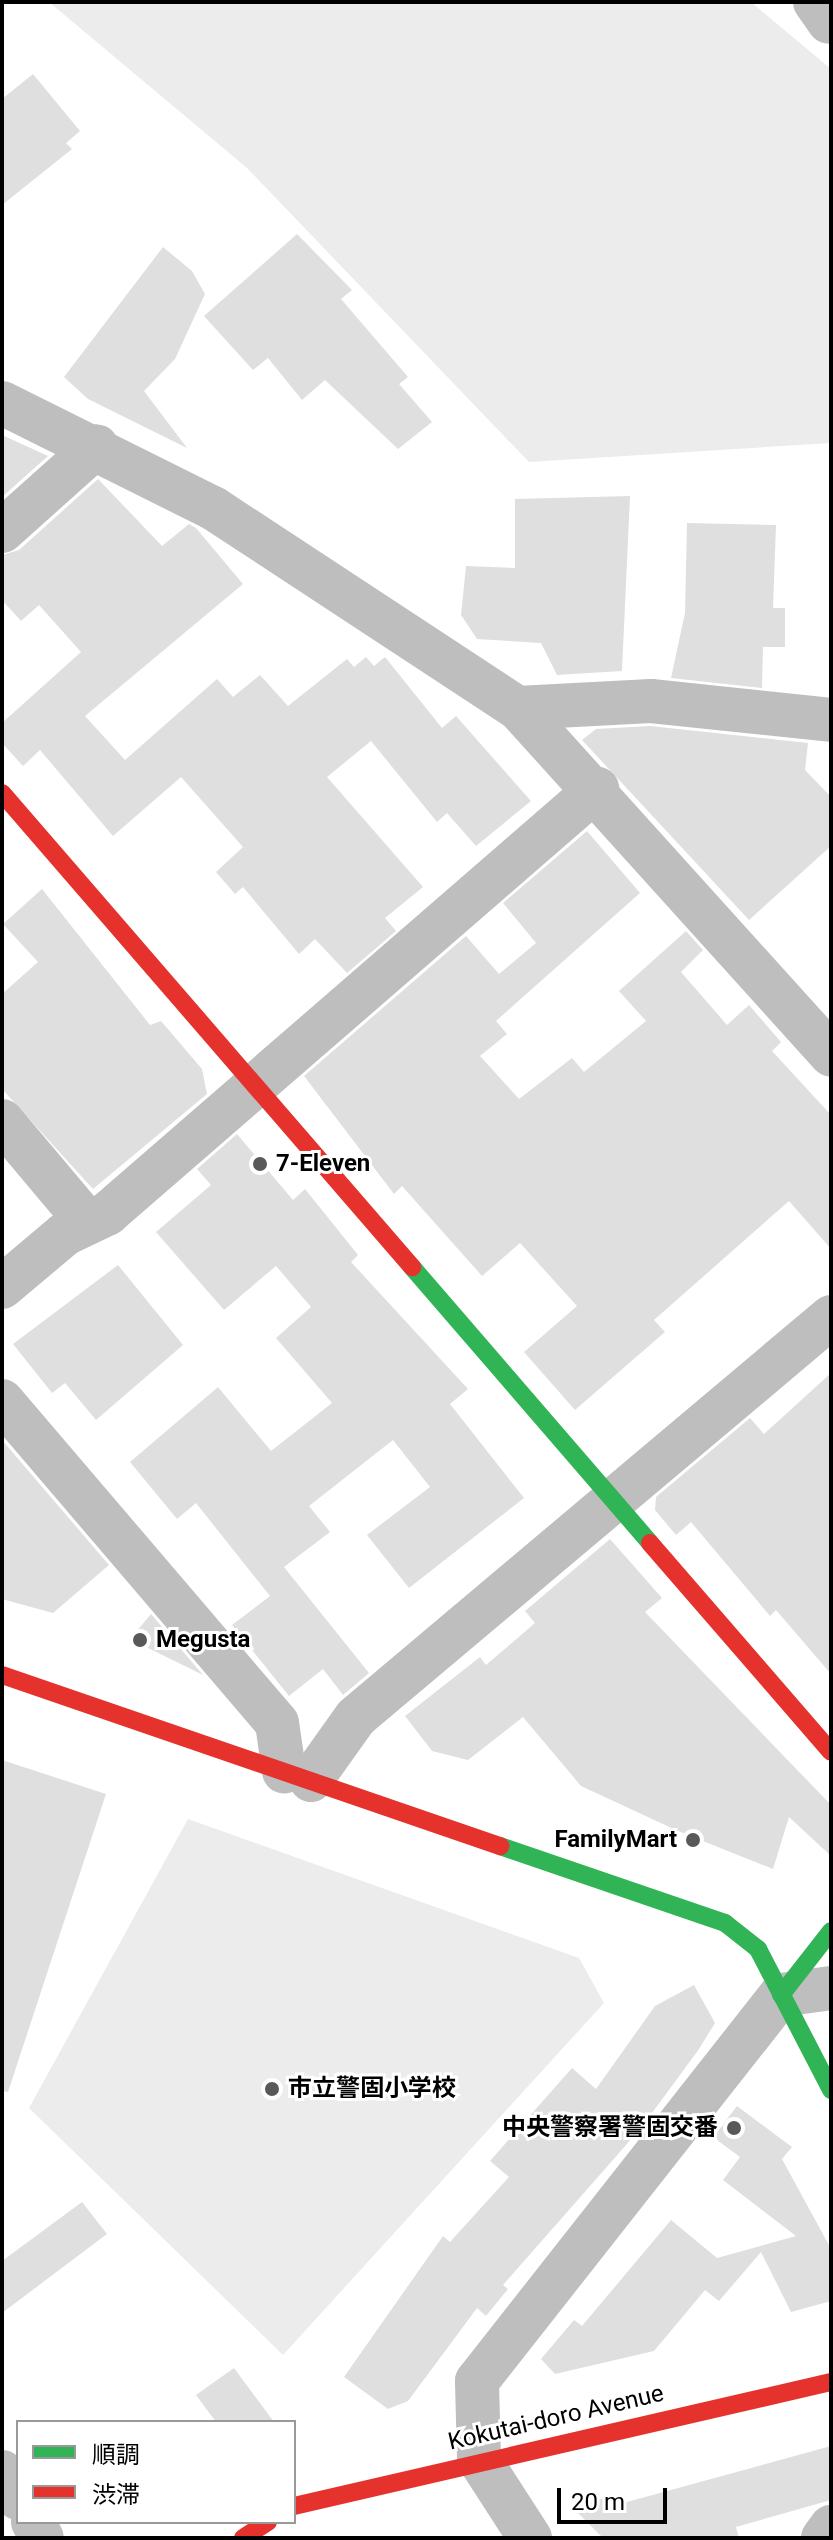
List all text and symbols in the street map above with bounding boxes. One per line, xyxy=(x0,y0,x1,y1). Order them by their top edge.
place label: 7-Eleven xyxy=(276,1150,370,1178)
marker: 7-Eleven xyxy=(251,1155,269,1173)
place label: Megusta xyxy=(156,1626,250,1654)
marker: Megusta xyxy=(131,1631,149,1649)
place label: FamilyMart xyxy=(554,1826,677,1854)
marker: FamilyMart xyxy=(684,1831,702,1849)
place label: 市立警固小学校 xyxy=(288,2075,456,2103)
marker: 市立警固小学校 xyxy=(263,2080,281,2098)
place label: 中央警察署警固交番 xyxy=(502,2114,718,2142)
marker: 中央警察署警固交番 xyxy=(725,2119,743,2137)
street label: Kokutai-doro Avenue xyxy=(445,2379,667,2457)
legend xyxy=(16,2420,296,2524)
text: 順調 xyxy=(92,2441,140,2469)
scale bar xyxy=(561,2472,671,2522)
text: 渋滞 xyxy=(92,2481,140,2509)
text: 20 m xyxy=(571,2488,625,2516)

